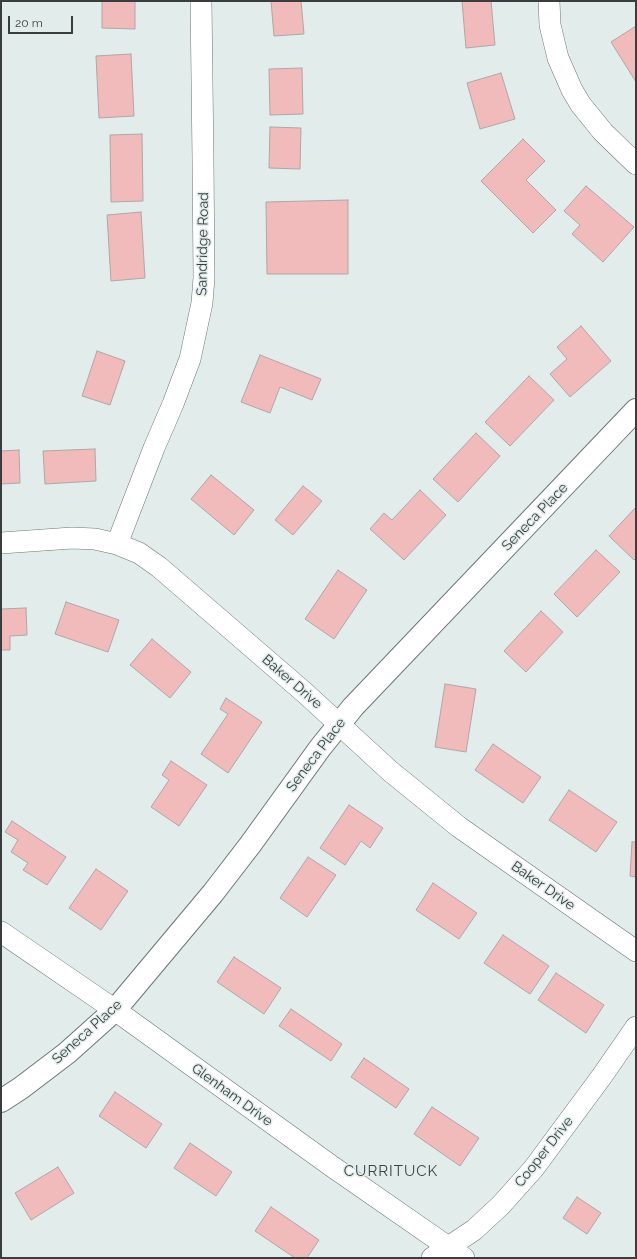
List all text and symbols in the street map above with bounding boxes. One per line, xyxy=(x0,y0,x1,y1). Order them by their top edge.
scale bar xyxy=(10,8,75,34)
text: 20 m xyxy=(15,16,43,30)
street label: Sandridge Road xyxy=(194,192,212,296)
street label: Seneca Place xyxy=(498,480,572,554)
street label: Baker Drive xyxy=(259,651,325,713)
street label: Seneca Place xyxy=(283,715,349,795)
street label: Baker Drive xyxy=(508,858,578,914)
street label: Seneca Place xyxy=(49,996,125,1068)
street label: Glenham Drive xyxy=(188,1060,276,1130)
street label: Cooper Drive xyxy=(511,1113,577,1191)
district label: CURRITUCK xyxy=(344,1162,438,1180)

